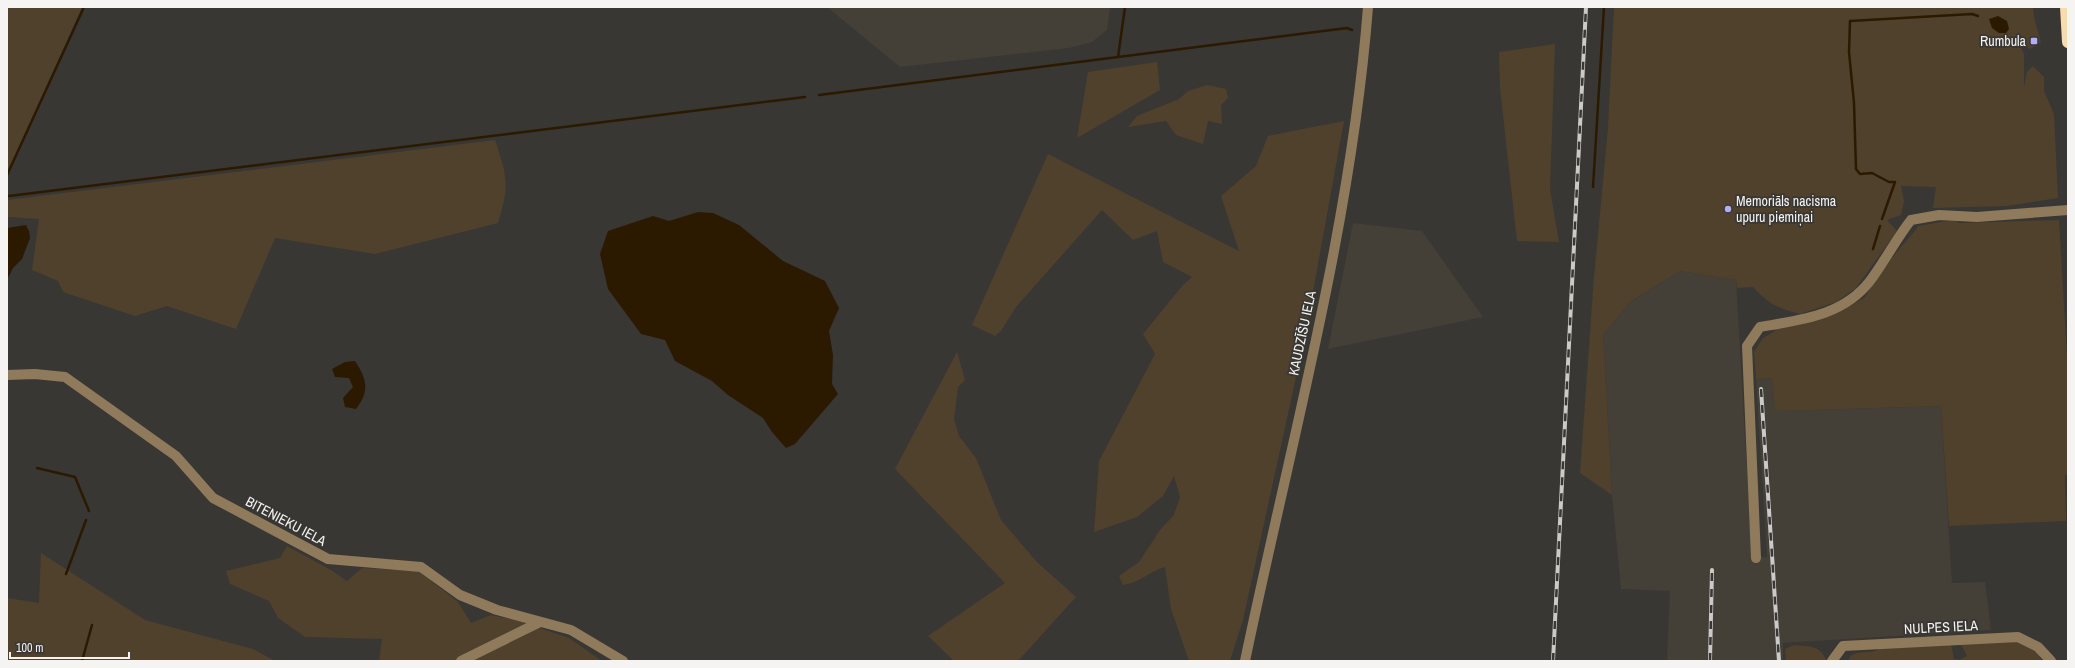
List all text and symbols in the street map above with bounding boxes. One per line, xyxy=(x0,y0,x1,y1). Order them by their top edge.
place label: Rumbula xyxy=(1980,32,2027,50)
marker: Rumbula xyxy=(2029,36,2039,46)
place label: Memoriāls nacisma upuru piemiņai xyxy=(1736,192,1837,226)
marker: Memoriāls nacisma upuru piemiņai xyxy=(1723,204,1733,214)
street label: KAUDZĪŠU IELA xyxy=(1284,289,1320,377)
street label: BITENIEKU IELA xyxy=(243,492,330,550)
street label: NULPES IELA xyxy=(1904,616,1979,638)
scale bar xyxy=(10,634,129,660)
text: 100 m xyxy=(16,640,43,656)

